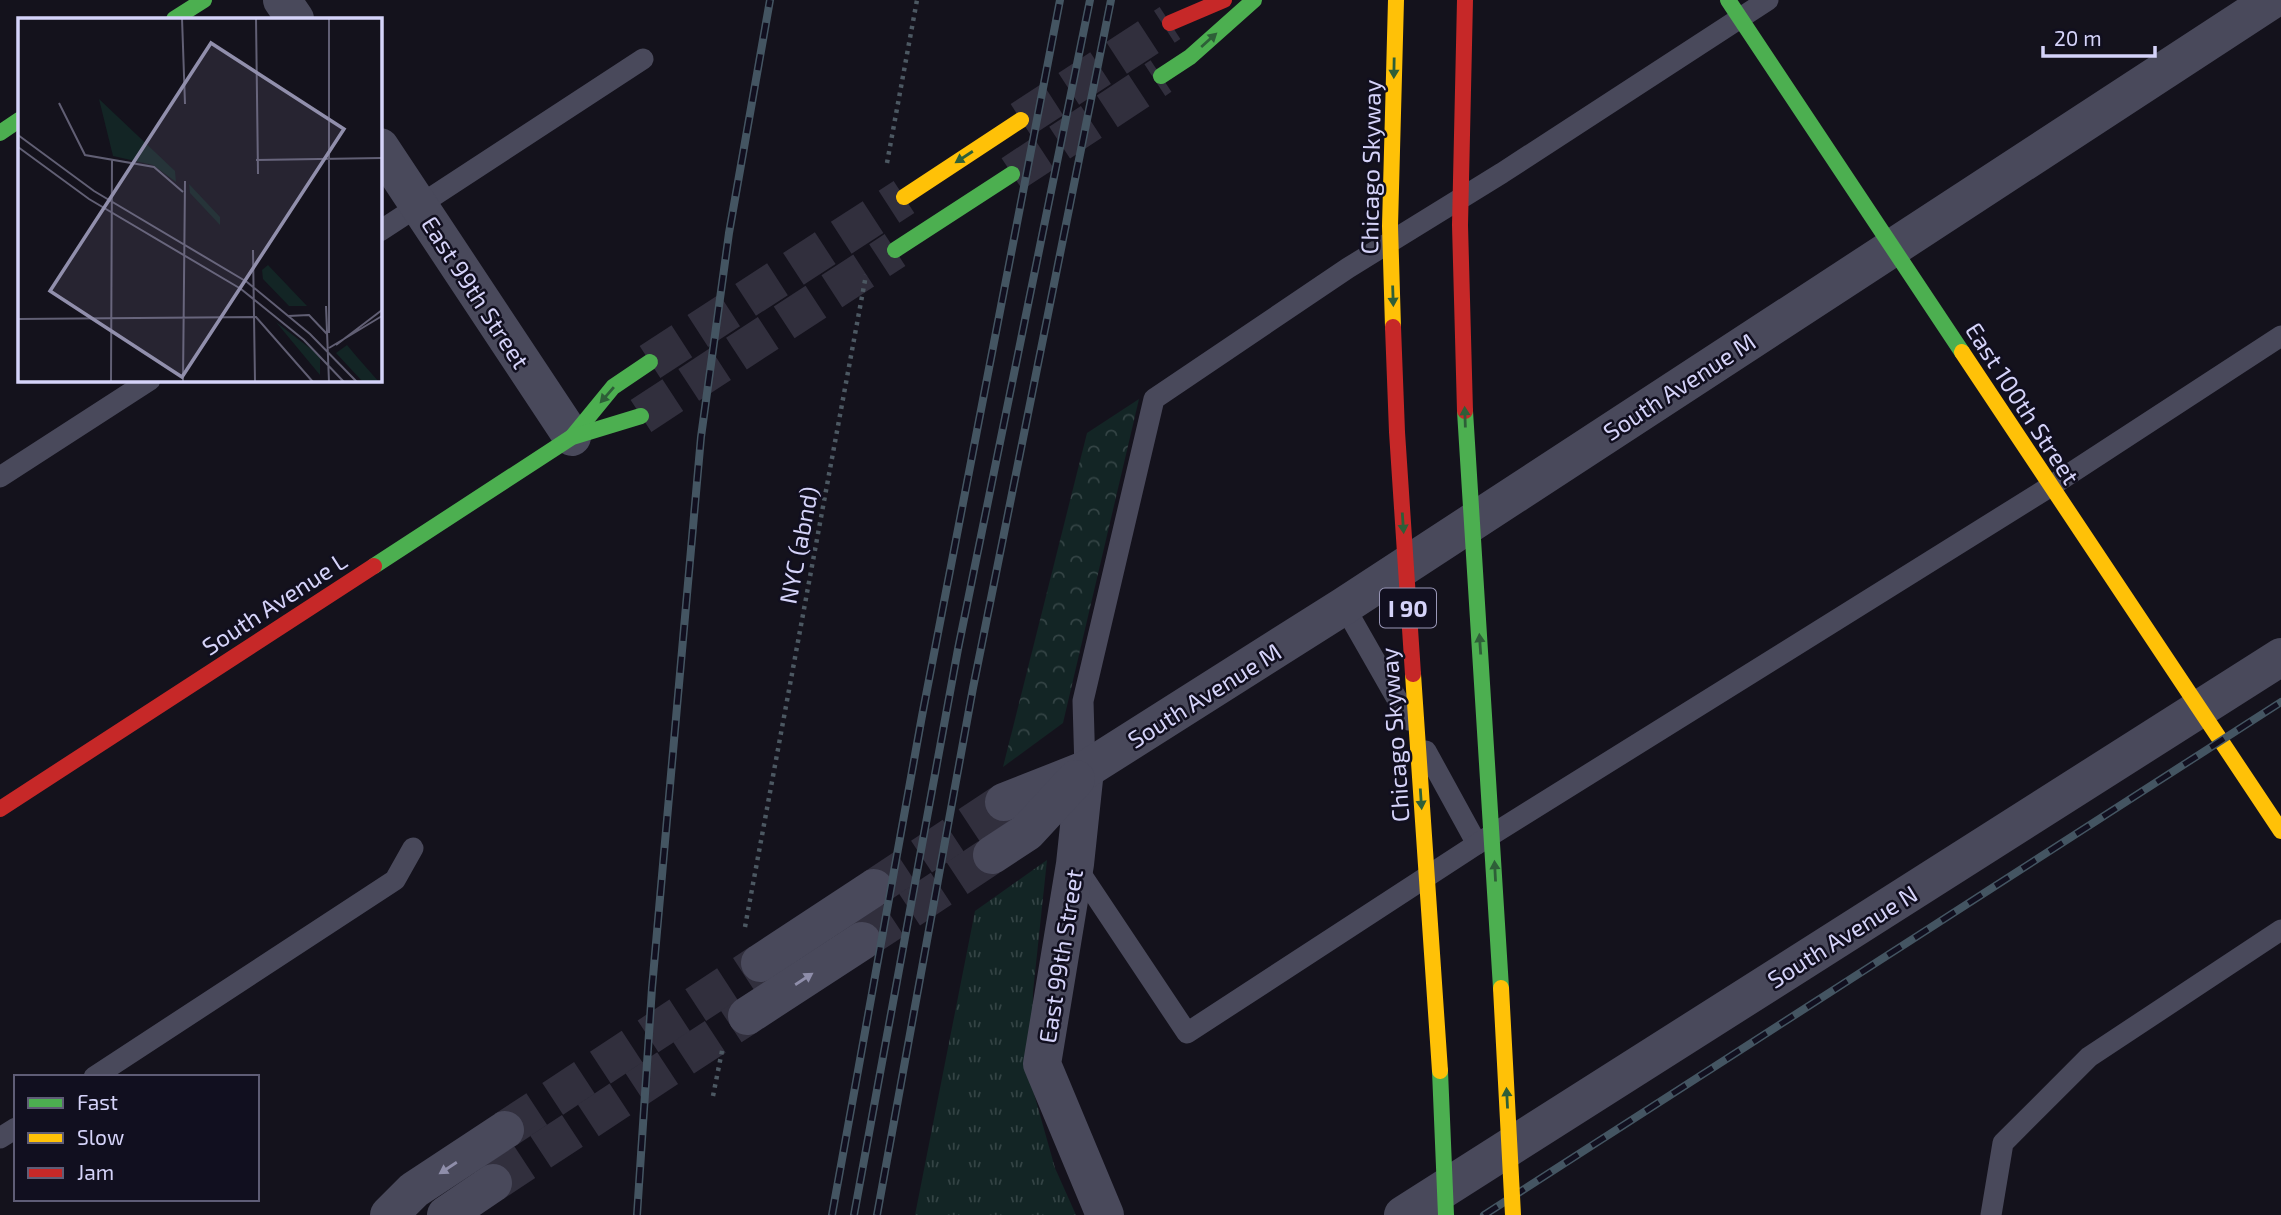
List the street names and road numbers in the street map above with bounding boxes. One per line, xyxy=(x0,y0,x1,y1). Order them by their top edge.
street label: Chicago Skyway xyxy=(1354,79,1386,255)
street label: East 99th Street xyxy=(416,210,536,374)
street label: East 100th Street xyxy=(1960,317,2086,489)
street label: South Avenue M xyxy=(1598,326,1760,446)
street label: NYC (abnd) xyxy=(772,484,824,606)
street label: South Avenue L xyxy=(196,545,352,661)
road number: I 90 xyxy=(1380,588,1436,628)
street label: South Avenue M xyxy=(1122,636,1286,754)
street label: Chicago Skyway xyxy=(1373,647,1415,823)
street label: East 99th Street xyxy=(1032,867,1088,1045)
street label: South Avenue N xyxy=(1762,878,1922,994)

